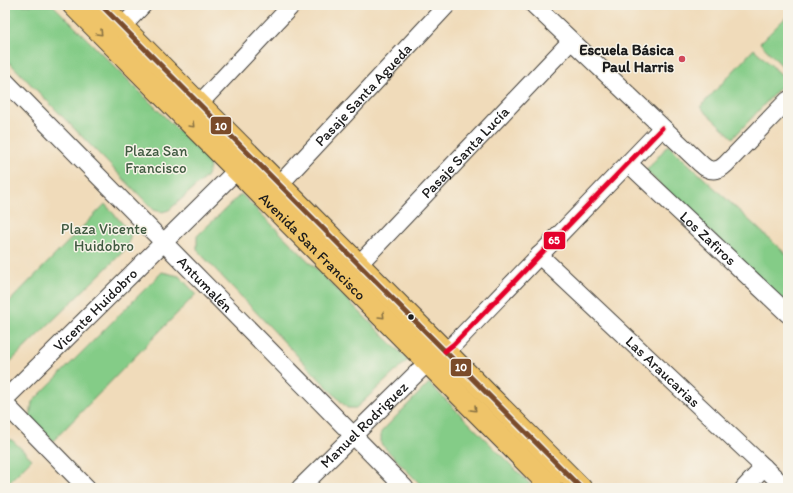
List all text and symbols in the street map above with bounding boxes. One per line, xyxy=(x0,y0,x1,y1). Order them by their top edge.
one-way arrow xyxy=(95,28,103,36)
street label: Pasaje Santa Agueda xyxy=(311,39,416,150)
place label: Escuela Básica Paul Harris xyxy=(579,41,675,76)
marker: Escuela Básica Paul Harris xyxy=(677,54,687,64)
street label: Pasaje Santa Lucía xyxy=(417,103,513,202)
line badge: 10 xyxy=(210,116,232,135)
one-way arrow xyxy=(187,120,195,128)
text: 10 xyxy=(215,120,227,133)
park label: Plaza San Francisco xyxy=(125,142,188,177)
street label: Avenida San Francisco xyxy=(255,189,370,304)
street label: Los Zafiros xyxy=(676,208,740,270)
park label: Plaza Vicente Huidobro xyxy=(61,220,147,255)
line badge: 65 xyxy=(543,231,566,250)
text: 65 xyxy=(548,234,560,247)
street label: Antumalén xyxy=(173,252,236,316)
street label: Vicente Huidobro xyxy=(50,264,141,355)
one-way arrow xyxy=(377,312,385,319)
unlabelled marker xyxy=(406,312,416,322)
street label: Las Araucarias xyxy=(622,332,704,411)
line badge: 10 xyxy=(450,358,472,377)
text: 10 xyxy=(455,361,467,374)
street label: Manuel Rodriguez xyxy=(317,378,412,472)
one-way arrow xyxy=(469,404,477,412)

